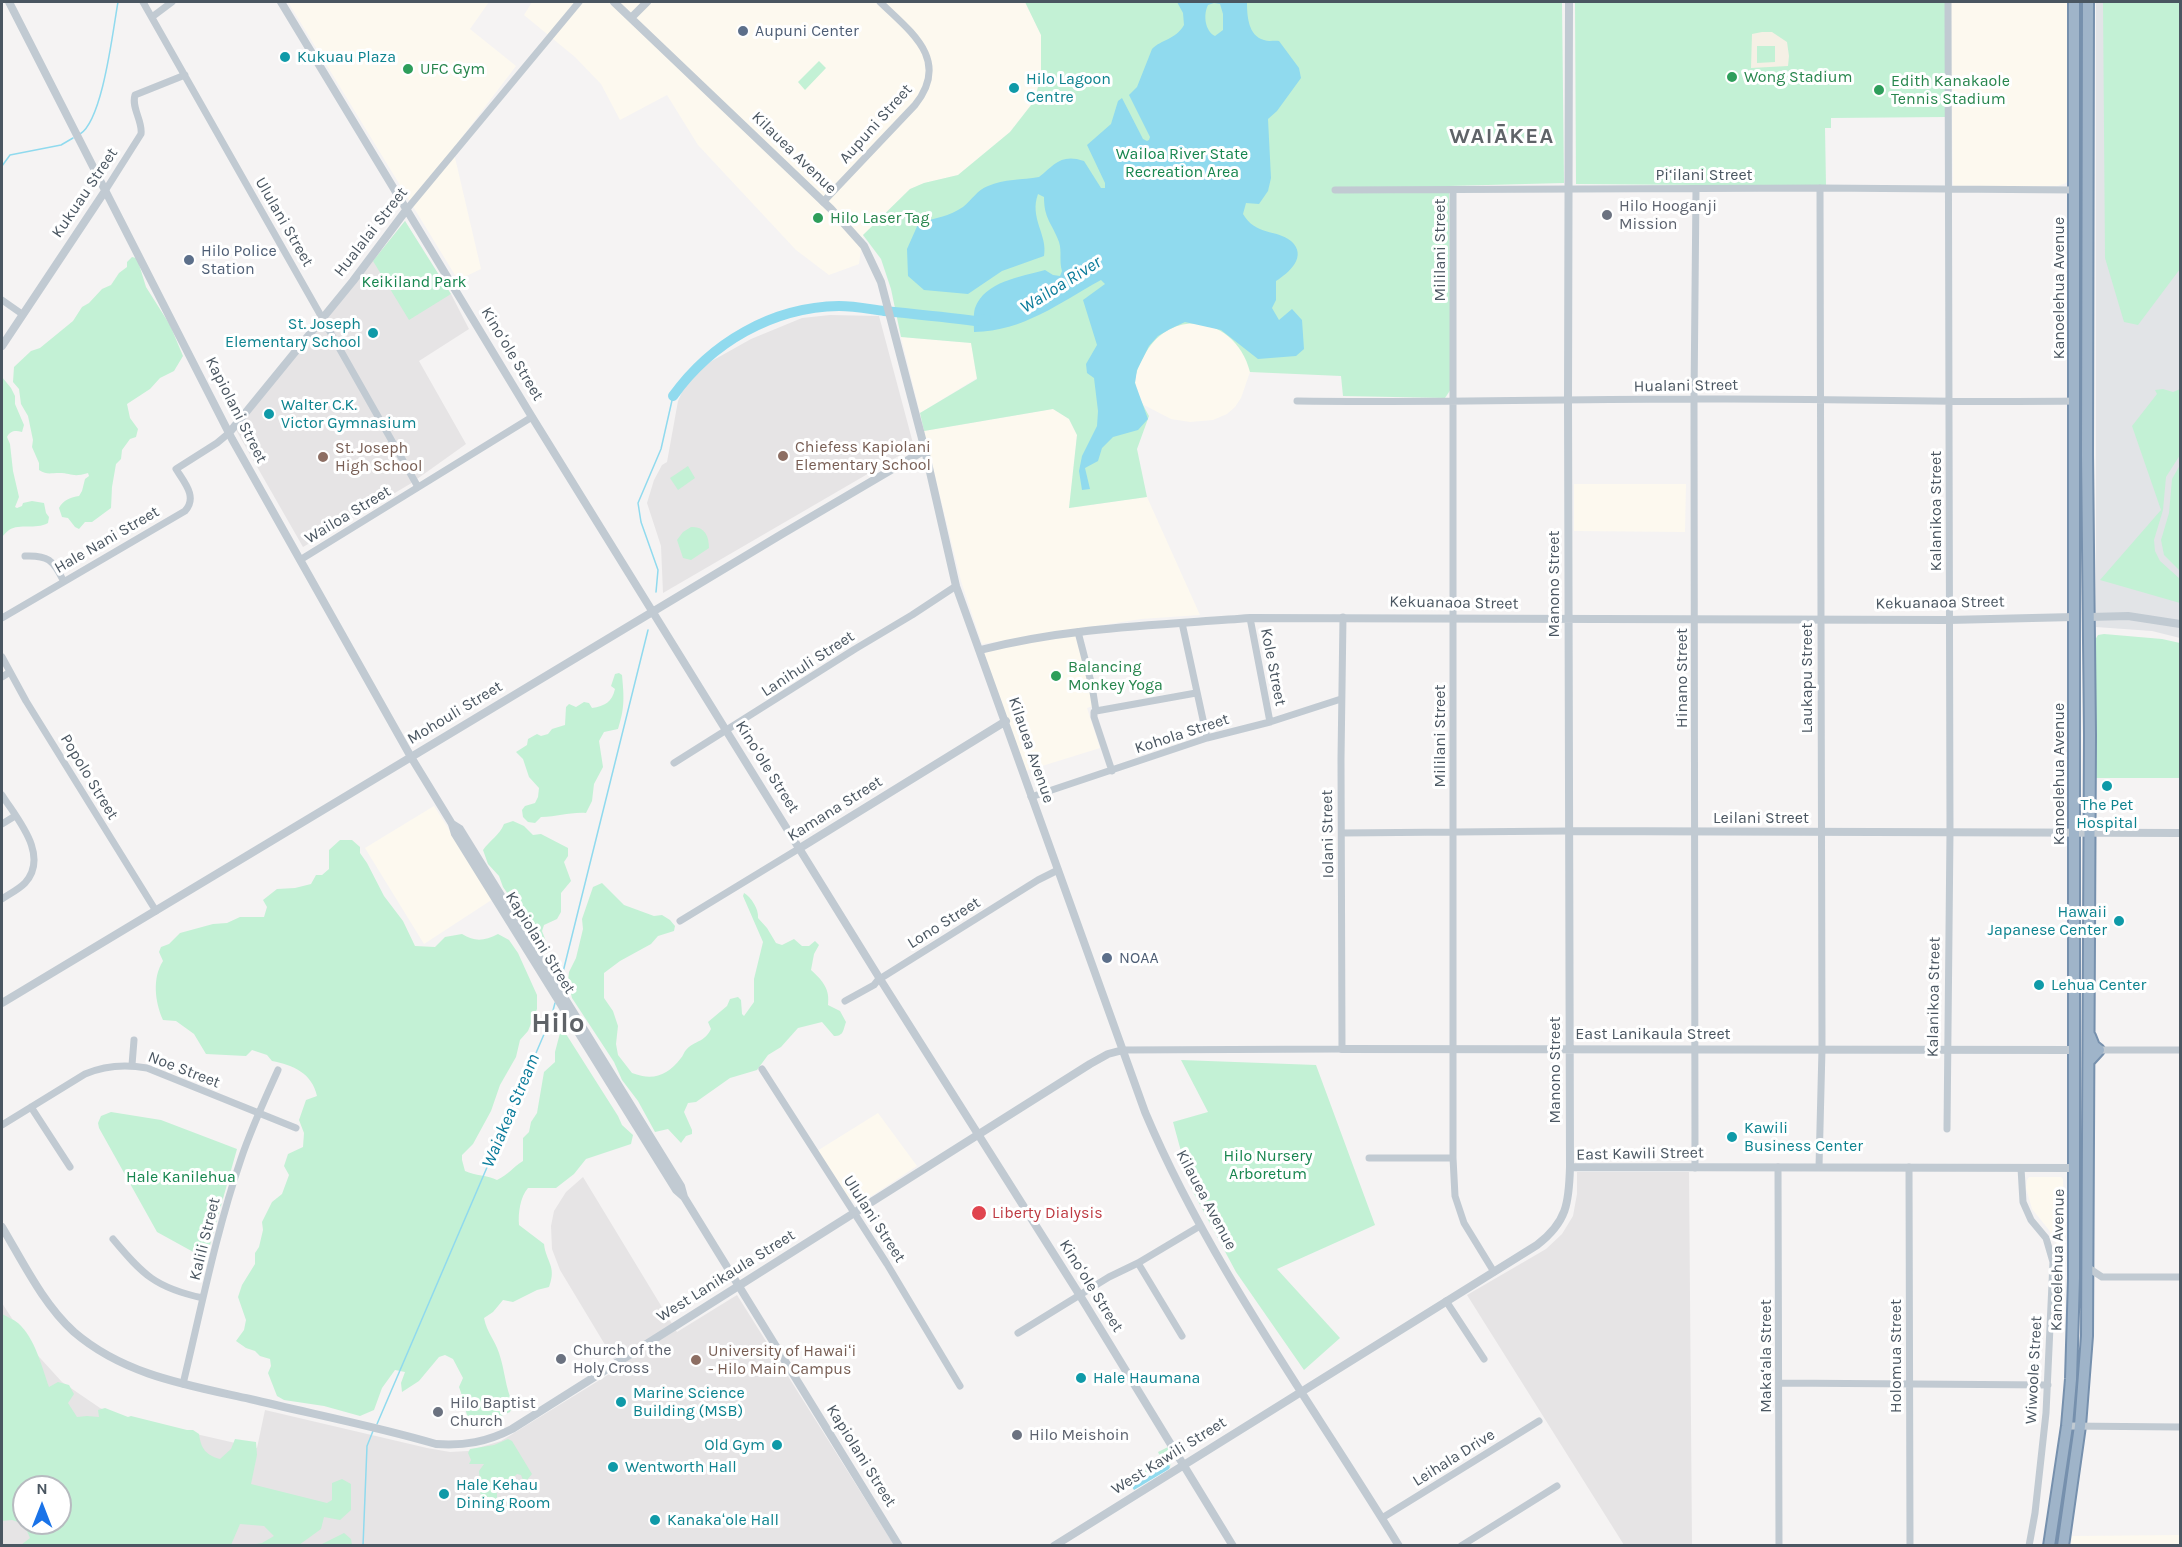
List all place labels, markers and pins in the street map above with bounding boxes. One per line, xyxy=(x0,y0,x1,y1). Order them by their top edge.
place label: Aupuni Center xyxy=(755,21,859,41)
marker: Aupuni Center xyxy=(736,24,750,38)
place label: Kukuau Plaza xyxy=(297,47,396,67)
marker: Kukuau Plaza xyxy=(278,50,292,64)
place label: UFC Gym xyxy=(420,59,485,79)
marker: UFC Gym xyxy=(401,62,415,76)
place label: Wong Stadium xyxy=(1744,67,1852,87)
place label: Hilo Lagoon Centre xyxy=(1026,69,1111,107)
marker: Wong Stadium xyxy=(1725,70,1739,84)
place label: Edith Kanakaole Tennis Stadium xyxy=(1891,71,2010,109)
marker: Hilo Lagoon Centre xyxy=(1007,81,1021,95)
marker: Edith Kanakaole Tennis Stadium xyxy=(1872,83,1886,97)
place label: Hilo Hooganji Mission xyxy=(1619,196,1717,234)
place label: Hilo Laser Tag xyxy=(830,208,929,228)
marker: Hilo Hooganji Mission xyxy=(1600,208,1614,222)
marker: Hilo Laser Tag xyxy=(811,211,825,225)
place label: Hilo Police Station xyxy=(201,241,277,279)
marker: Hilo Police Station xyxy=(182,253,196,267)
place label: St. Joseph Elementary School xyxy=(225,314,361,352)
marker: St. Joseph Elementary School xyxy=(366,326,380,340)
place label: Walter C.K. Victor Gymnasium xyxy=(281,395,416,433)
marker: Walter C.K. Victor Gymnasium xyxy=(262,407,276,421)
place label: Chiefess Kapiolani Elementary School xyxy=(795,437,931,475)
place label: St. Joseph High School xyxy=(335,438,423,476)
marker: Chiefess Kapiolani Elementary School xyxy=(776,449,790,463)
marker: St. Joseph High School xyxy=(316,450,330,464)
place label: Balancing Monkey Yoga xyxy=(1068,657,1163,695)
marker: Balancing Monkey Yoga xyxy=(1049,669,1063,683)
marker: The Pet Hospital xyxy=(2100,779,2114,793)
place label: The Pet Hospital xyxy=(2076,795,2138,833)
place label: Hawaii Japanese Center xyxy=(1988,902,2107,940)
marker: Hawaii Japanese Center xyxy=(2112,914,2126,928)
place label: NOAA xyxy=(1119,948,1159,968)
marker: NOAA xyxy=(1100,951,1114,965)
place label: Lehua Center xyxy=(2051,975,2146,995)
marker: Lehua Center xyxy=(2032,978,2046,992)
place label: Kawili Business Center xyxy=(1744,1118,1863,1156)
marker: Kawili Business Center xyxy=(1725,1130,1739,1144)
place label: Liberty Dialysis xyxy=(992,1203,1103,1223)
marker: Liberty Dialysis xyxy=(970,1204,988,1222)
place label: Church of the Holy Cross xyxy=(573,1340,672,1378)
place label: University of Hawaiʻi - Hilo Main Campus xyxy=(708,1341,856,1379)
marker: Church of the Holy Cross xyxy=(554,1352,568,1366)
marker: University of Hawaiʻi - Hilo Main Campus xyxy=(689,1353,703,1367)
place label: Hale Haumana xyxy=(1093,1368,1200,1388)
marker: Hale Haumana xyxy=(1074,1371,1088,1385)
place label: Marine Science Building (MSB) xyxy=(633,1383,745,1421)
place label: Hilo Baptist Church xyxy=(450,1393,536,1431)
marker: Marine Science Building (MSB) xyxy=(614,1395,628,1409)
marker: Hilo Baptist Church xyxy=(431,1405,445,1419)
place label: Hilo Meishoin xyxy=(1029,1425,1129,1445)
marker: Hilo Meishoin xyxy=(1010,1428,1024,1442)
place label: Old Gym xyxy=(704,1435,765,1455)
marker: Old Gym xyxy=(770,1438,784,1452)
place label: Wentworth Hall xyxy=(625,1457,737,1477)
marker: Wentworth Hall xyxy=(606,1460,620,1474)
place label: Hale Kehau Dining Room xyxy=(456,1475,550,1513)
marker: Hale Kehau Dining Room xyxy=(437,1487,451,1501)
place label: Kanakaʻole Hall xyxy=(667,1510,779,1530)
marker: Kanakaʻole Hall xyxy=(648,1513,662,1527)

